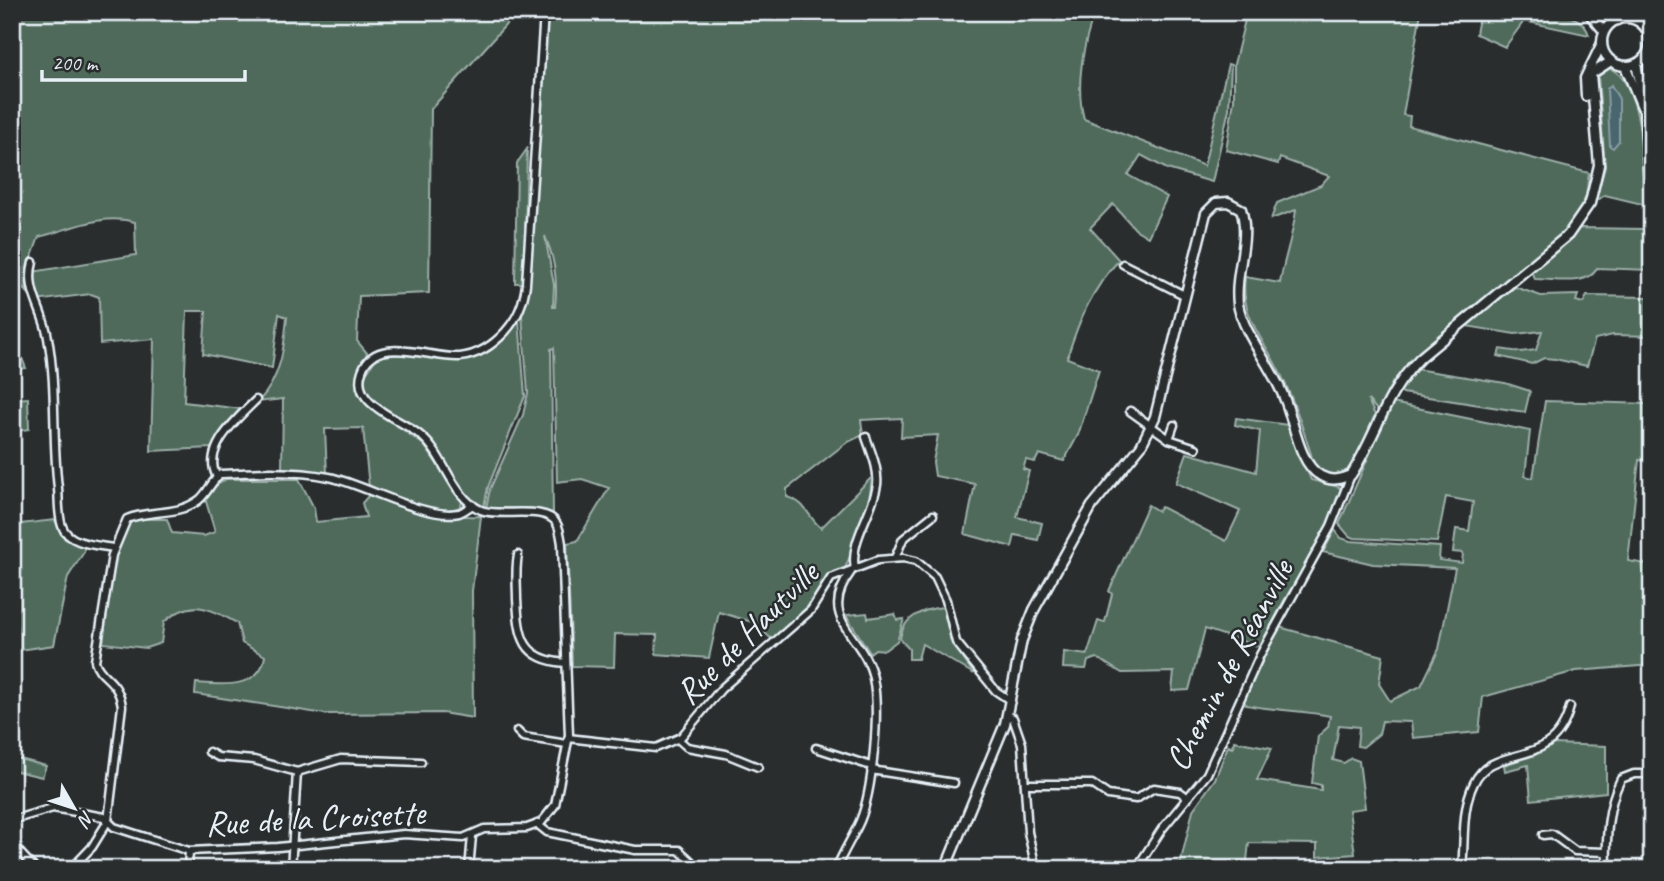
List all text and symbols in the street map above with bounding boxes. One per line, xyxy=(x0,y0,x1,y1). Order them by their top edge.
scale bar xyxy=(42,38,245,82)
text: 200 m xyxy=(52,50,99,76)
street label: Chemin de Réanville xyxy=(1155,549,1305,778)
street label: Rue de Hautville xyxy=(666,550,830,714)
north arrow xyxy=(38,772,108,842)
street label: Rue de la Croisette xyxy=(204,790,428,846)
text: N xyxy=(71,806,99,833)

